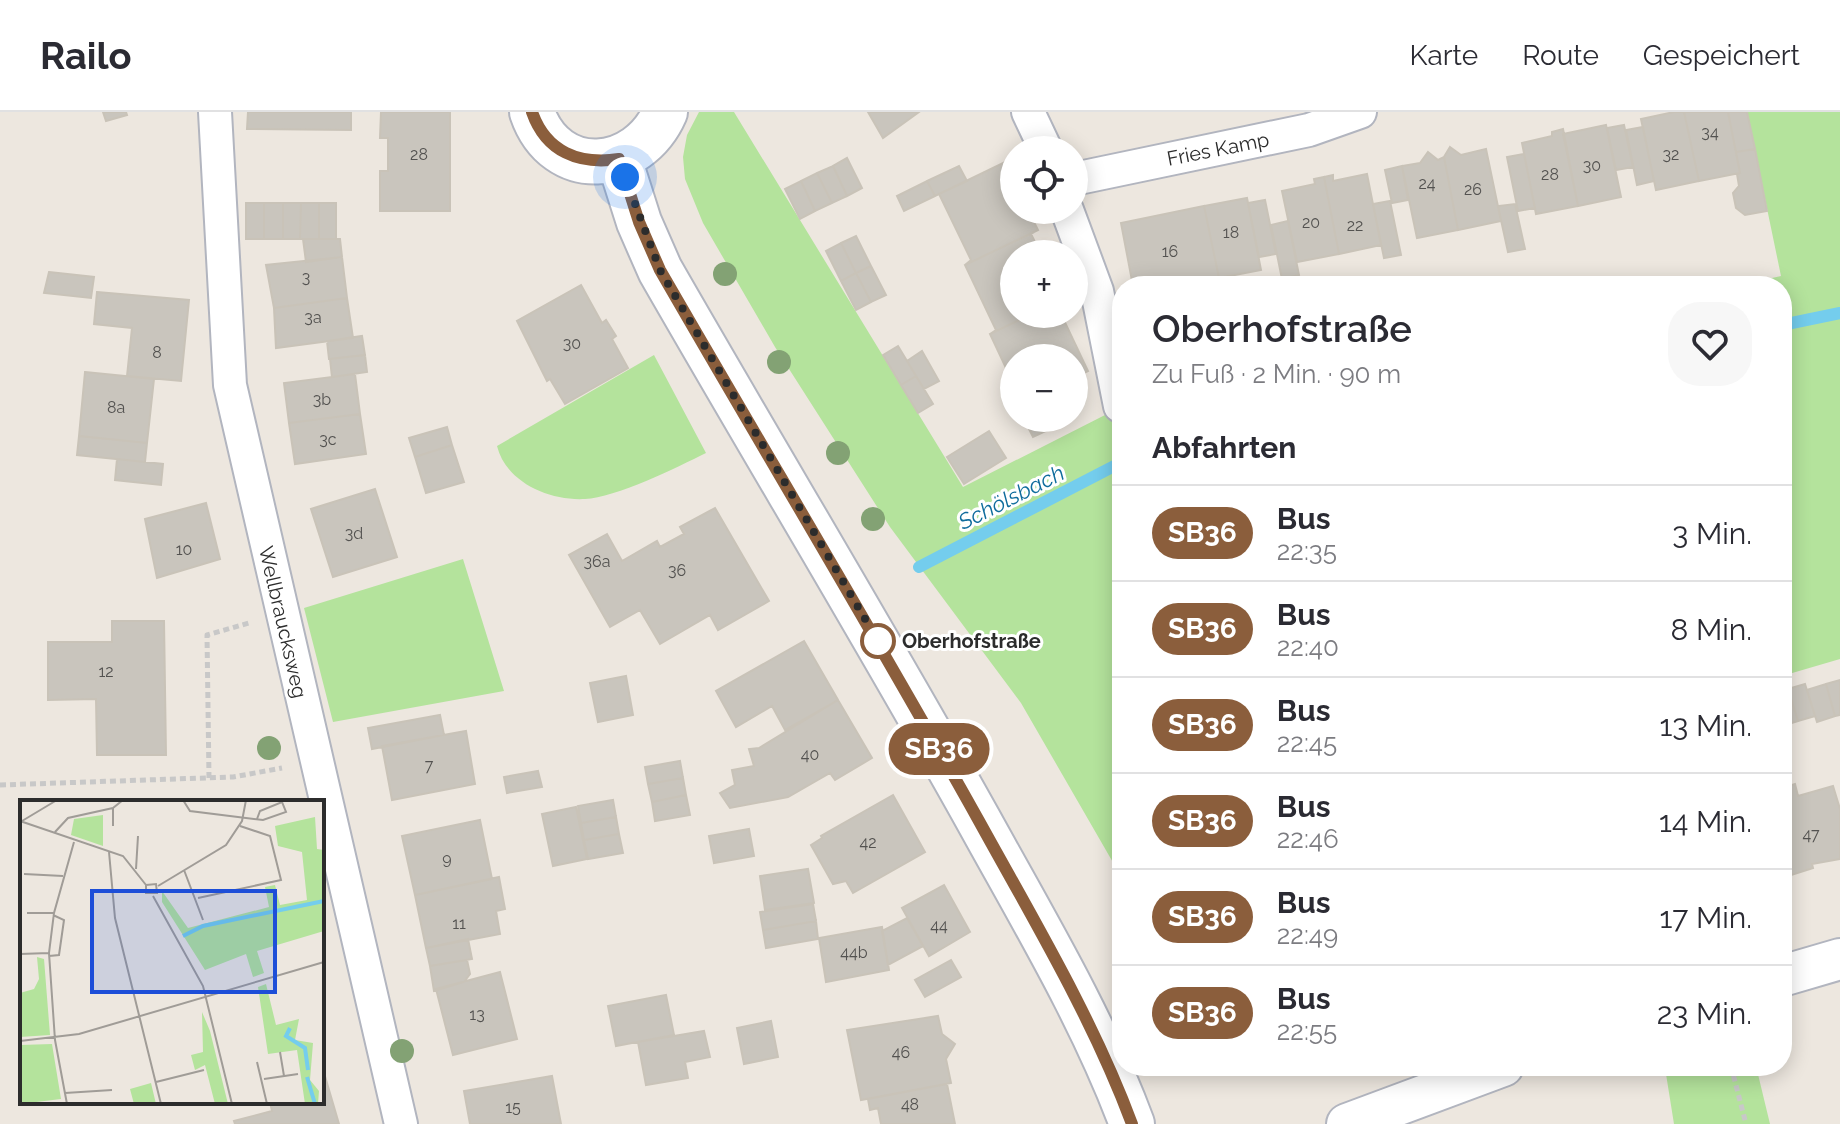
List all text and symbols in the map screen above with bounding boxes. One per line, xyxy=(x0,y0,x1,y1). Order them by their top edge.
text: Railo xyxy=(40,33,132,78)
text: Karte xyxy=(1409,39,1478,72)
text: Route xyxy=(1522,39,1599,72)
text: Gespeichert xyxy=(1643,39,1800,72)
house number: 34 xyxy=(1701,123,1719,142)
street label: Fries Kamp xyxy=(1165,127,1271,171)
map controls xyxy=(1000,136,1088,432)
button: locate xyxy=(1000,136,1088,224)
house number: 28 xyxy=(410,145,428,164)
house number: 32 xyxy=(1663,145,1679,164)
house number: 30 xyxy=(1583,156,1601,175)
your location xyxy=(605,157,645,197)
house number: 28 xyxy=(1541,165,1559,184)
house number: 24 xyxy=(1418,174,1436,193)
house number: 26 xyxy=(1464,180,1482,199)
house number: 20 xyxy=(1302,213,1320,232)
house number: 22 xyxy=(1347,216,1363,235)
house number: 18 xyxy=(1223,223,1239,242)
button: + xyxy=(1000,240,1088,328)
house number: 16 xyxy=(1162,242,1178,261)
house number: 3 xyxy=(302,268,310,287)
button: heart xyxy=(1668,302,1752,386)
text: Oberhofstraße xyxy=(1152,306,1412,351)
house number: 3a xyxy=(304,308,322,327)
house number: 30 xyxy=(563,334,581,353)
house number: 8 xyxy=(152,343,162,362)
button: − xyxy=(1000,344,1088,432)
text: Zu Fuß · 2 Min. · 90 m xyxy=(1152,359,1401,389)
house number: 3b xyxy=(313,390,331,409)
house number: 8a xyxy=(107,398,125,417)
house number: 3c xyxy=(319,430,337,449)
text: Abfahrten xyxy=(1152,430,1296,465)
water label: Schölsbach xyxy=(953,459,1068,535)
text: Bus xyxy=(1277,501,1331,536)
text: SB36 xyxy=(1168,516,1237,549)
text: 3 Min. xyxy=(1672,516,1752,551)
house number: 3d xyxy=(345,524,363,543)
text: 22:35 xyxy=(1277,536,1337,566)
house number: 10 xyxy=(176,540,192,559)
street label: Wellbraucksweg xyxy=(254,544,312,700)
house number: 36a xyxy=(584,552,610,571)
house number: 36 xyxy=(668,561,686,580)
text: Bus xyxy=(1277,597,1331,632)
text: SB36 xyxy=(1168,612,1237,645)
text: 8 Min. xyxy=(1671,612,1752,647)
marker: Oberhofstraße xyxy=(861,624,895,658)
place label: Oberhofstraße xyxy=(902,629,1041,653)
text: 22:40 xyxy=(1277,632,1339,662)
house number: 12 xyxy=(98,662,114,681)
text: Bus xyxy=(1277,693,1331,728)
text: SB36 xyxy=(1168,708,1237,741)
text: 13 Min. xyxy=(1659,708,1752,743)
line badge: SB36 xyxy=(883,723,995,775)
text: 22:45 xyxy=(1277,728,1337,758)
text: SB36 xyxy=(905,732,973,765)
house number: 40 xyxy=(801,745,819,764)
house number: 7 xyxy=(425,756,434,775)
text: Bus xyxy=(1277,789,1331,824)
inset map xyxy=(20,800,324,1104)
text: SB36 xyxy=(1168,804,1237,837)
text: 14 Min. xyxy=(1659,804,1752,839)
text: 22:46 xyxy=(1277,824,1339,854)
house number: 47 xyxy=(1802,825,1820,844)
house number: 42 xyxy=(859,833,877,852)
house number: 9 xyxy=(442,849,452,868)
text: Bus xyxy=(1277,885,1331,920)
text: SB36 xyxy=(1168,900,1237,933)
text: 17 Min. xyxy=(1660,900,1752,935)
house number: 11 xyxy=(452,914,466,933)
house number: 44 xyxy=(930,916,948,935)
text: 22:49 xyxy=(1277,920,1338,950)
house number: 44b xyxy=(840,943,868,962)
text: Bus xyxy=(1277,981,1331,1016)
text: SB36 xyxy=(1168,996,1237,1029)
text: 23 Min. xyxy=(1657,996,1752,1031)
house number: 13 xyxy=(469,1005,485,1024)
text: 22:55 xyxy=(1277,1016,1337,1046)
house number: 46 xyxy=(892,1043,910,1062)
house number: 48 xyxy=(901,1095,919,1114)
house number: 15 xyxy=(505,1098,521,1117)

